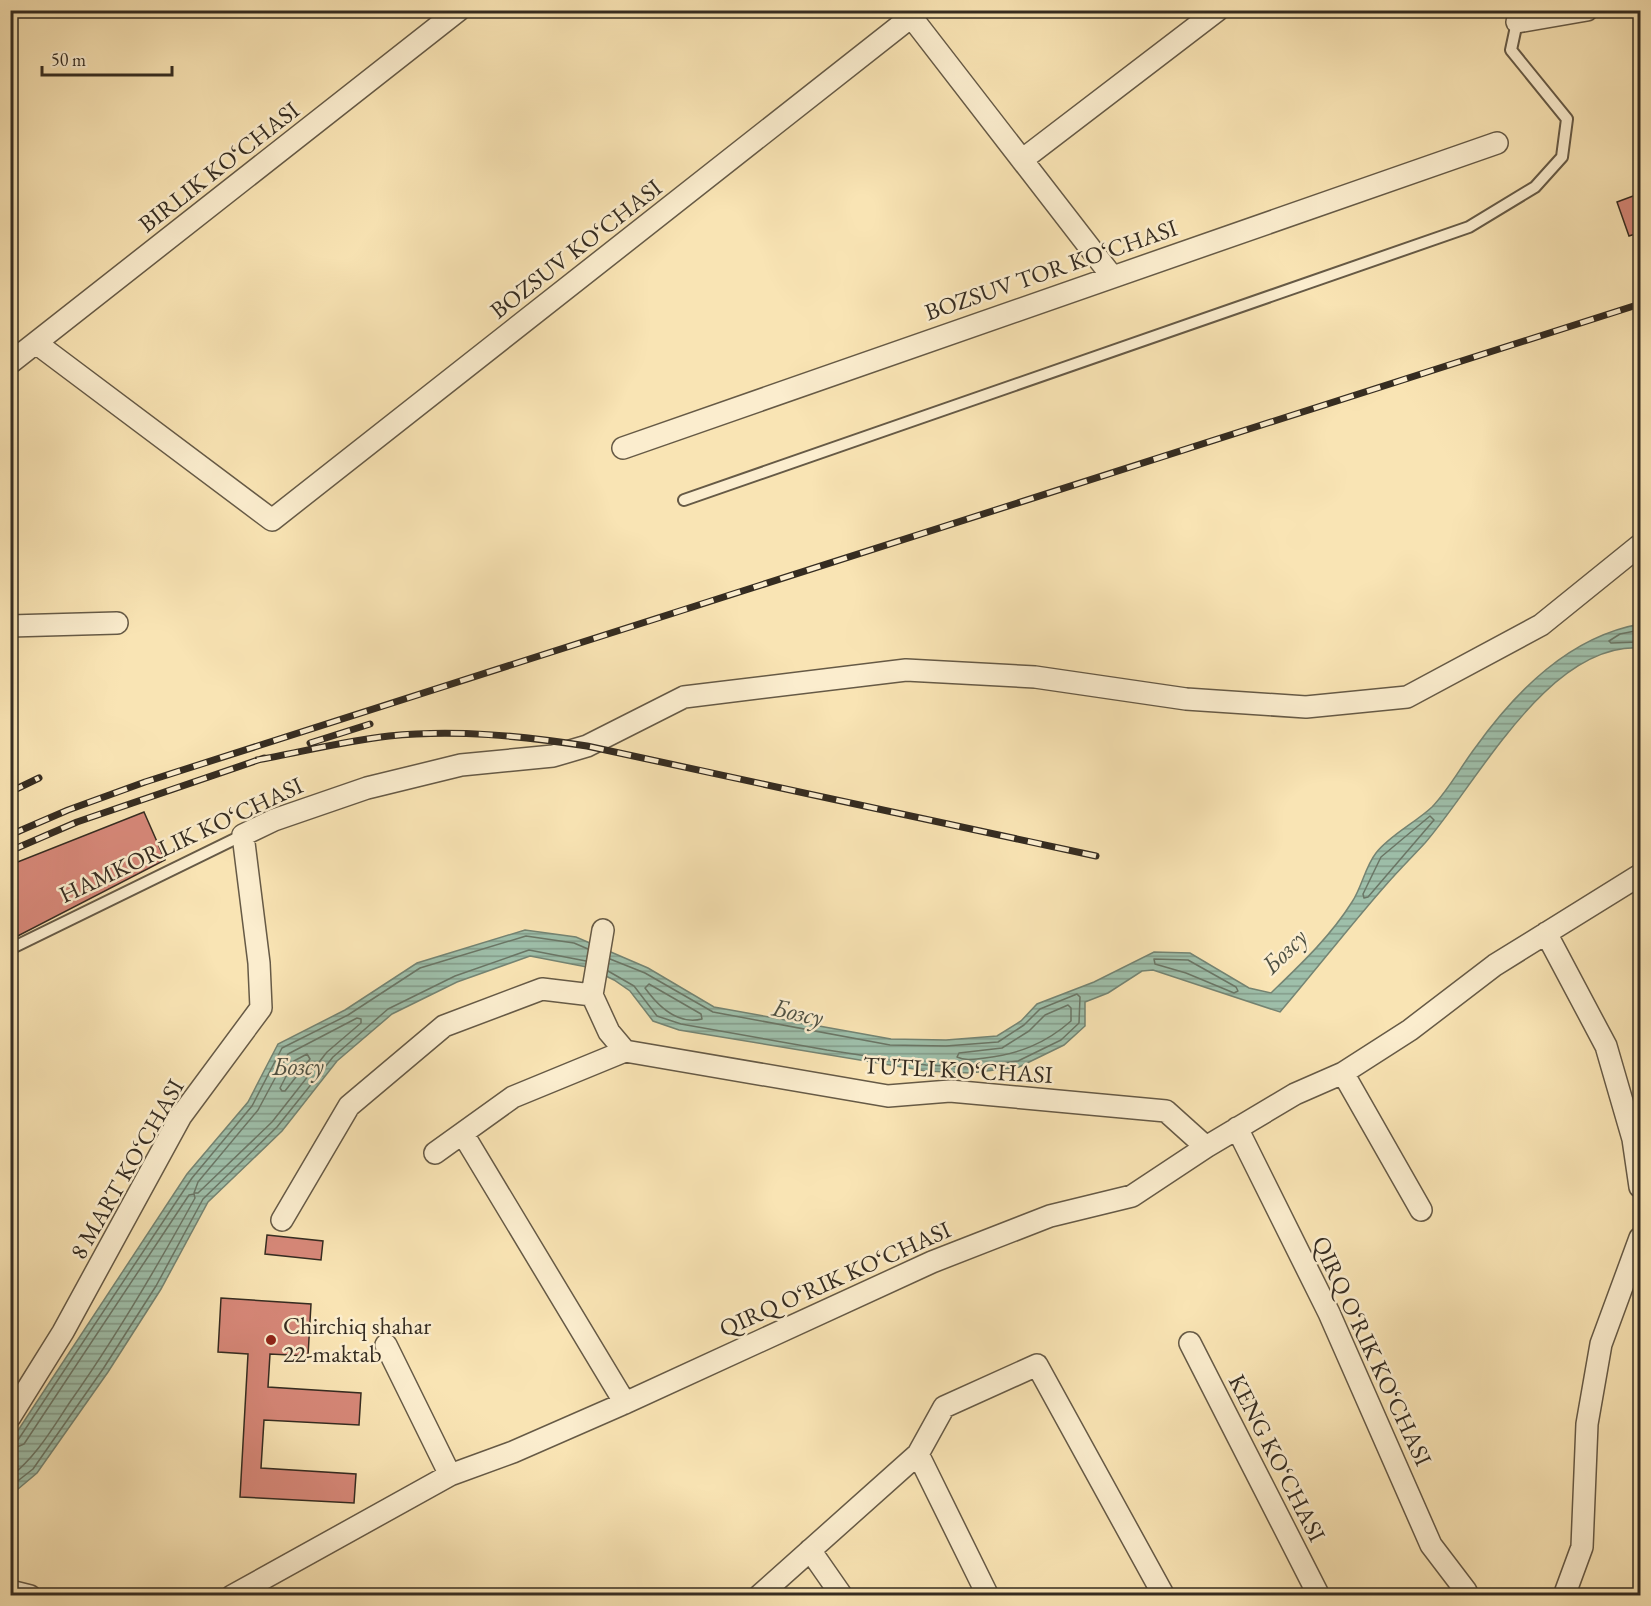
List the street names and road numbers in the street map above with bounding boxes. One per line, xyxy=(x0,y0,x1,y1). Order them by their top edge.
street label: BIRLIK KO‘CHASI xyxy=(132,94,305,239)
street label: BOZSUV KO‘CHASI xyxy=(484,172,668,325)
street label: BOZSUV TOR KO‘CHASI xyxy=(920,212,1181,327)
street label: HAMKORLIK KO‘CHASI xyxy=(54,769,308,910)
street label: TUTLI KO‘CHASI xyxy=(862,1049,1054,1090)
street label: 8 MART KO‘CHASI xyxy=(62,1073,191,1264)
street label: QIRQ O‘RIK KO‘CHASI xyxy=(714,1214,955,1344)
street label: QIRQ O‘RIK KO‘CHASI xyxy=(1306,1231,1439,1471)
street label: KENG KO‘CHASI xyxy=(1222,1369,1333,1547)

